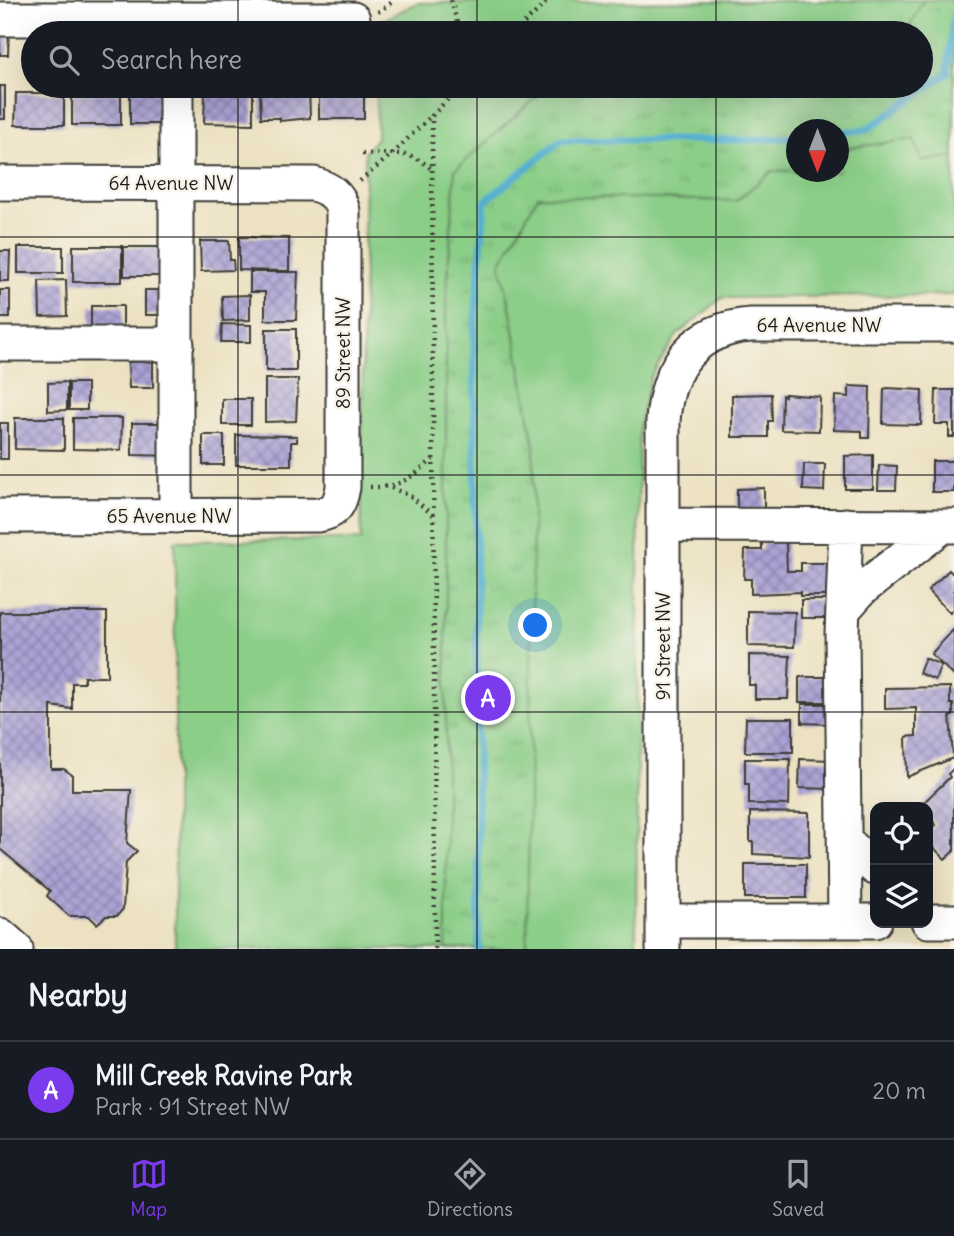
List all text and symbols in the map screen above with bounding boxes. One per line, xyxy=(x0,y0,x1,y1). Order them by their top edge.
search box xyxy=(21,21,933,98)
icon: search xyxy=(45,41,83,79)
text: Search here xyxy=(101,43,242,76)
north arrow xyxy=(786,119,849,182)
street label: 64 Avenue NW xyxy=(108,171,234,195)
street label: 89 Street NW xyxy=(331,297,355,409)
street label: 64 Avenue NW xyxy=(756,313,882,337)
street label: 65 Avenue NW xyxy=(106,504,232,528)
street label: 91 Street NW xyxy=(651,592,675,700)
your location xyxy=(518,608,552,642)
pin: A xyxy=(465,672,511,724)
map controls xyxy=(870,802,933,928)
button: locate xyxy=(870,802,933,865)
button: layers xyxy=(870,865,933,928)
text: Nearby xyxy=(28,976,128,1014)
text: Mill Creek Ravine Park xyxy=(95,1059,353,1092)
text: A xyxy=(44,1076,58,1105)
text: 20 m xyxy=(873,1076,926,1105)
text: Park · 91 Street NW xyxy=(95,1092,290,1121)
tab: Map xyxy=(130,1155,168,1221)
tab: Directions xyxy=(427,1155,513,1221)
tab: Saved xyxy=(772,1155,824,1221)

